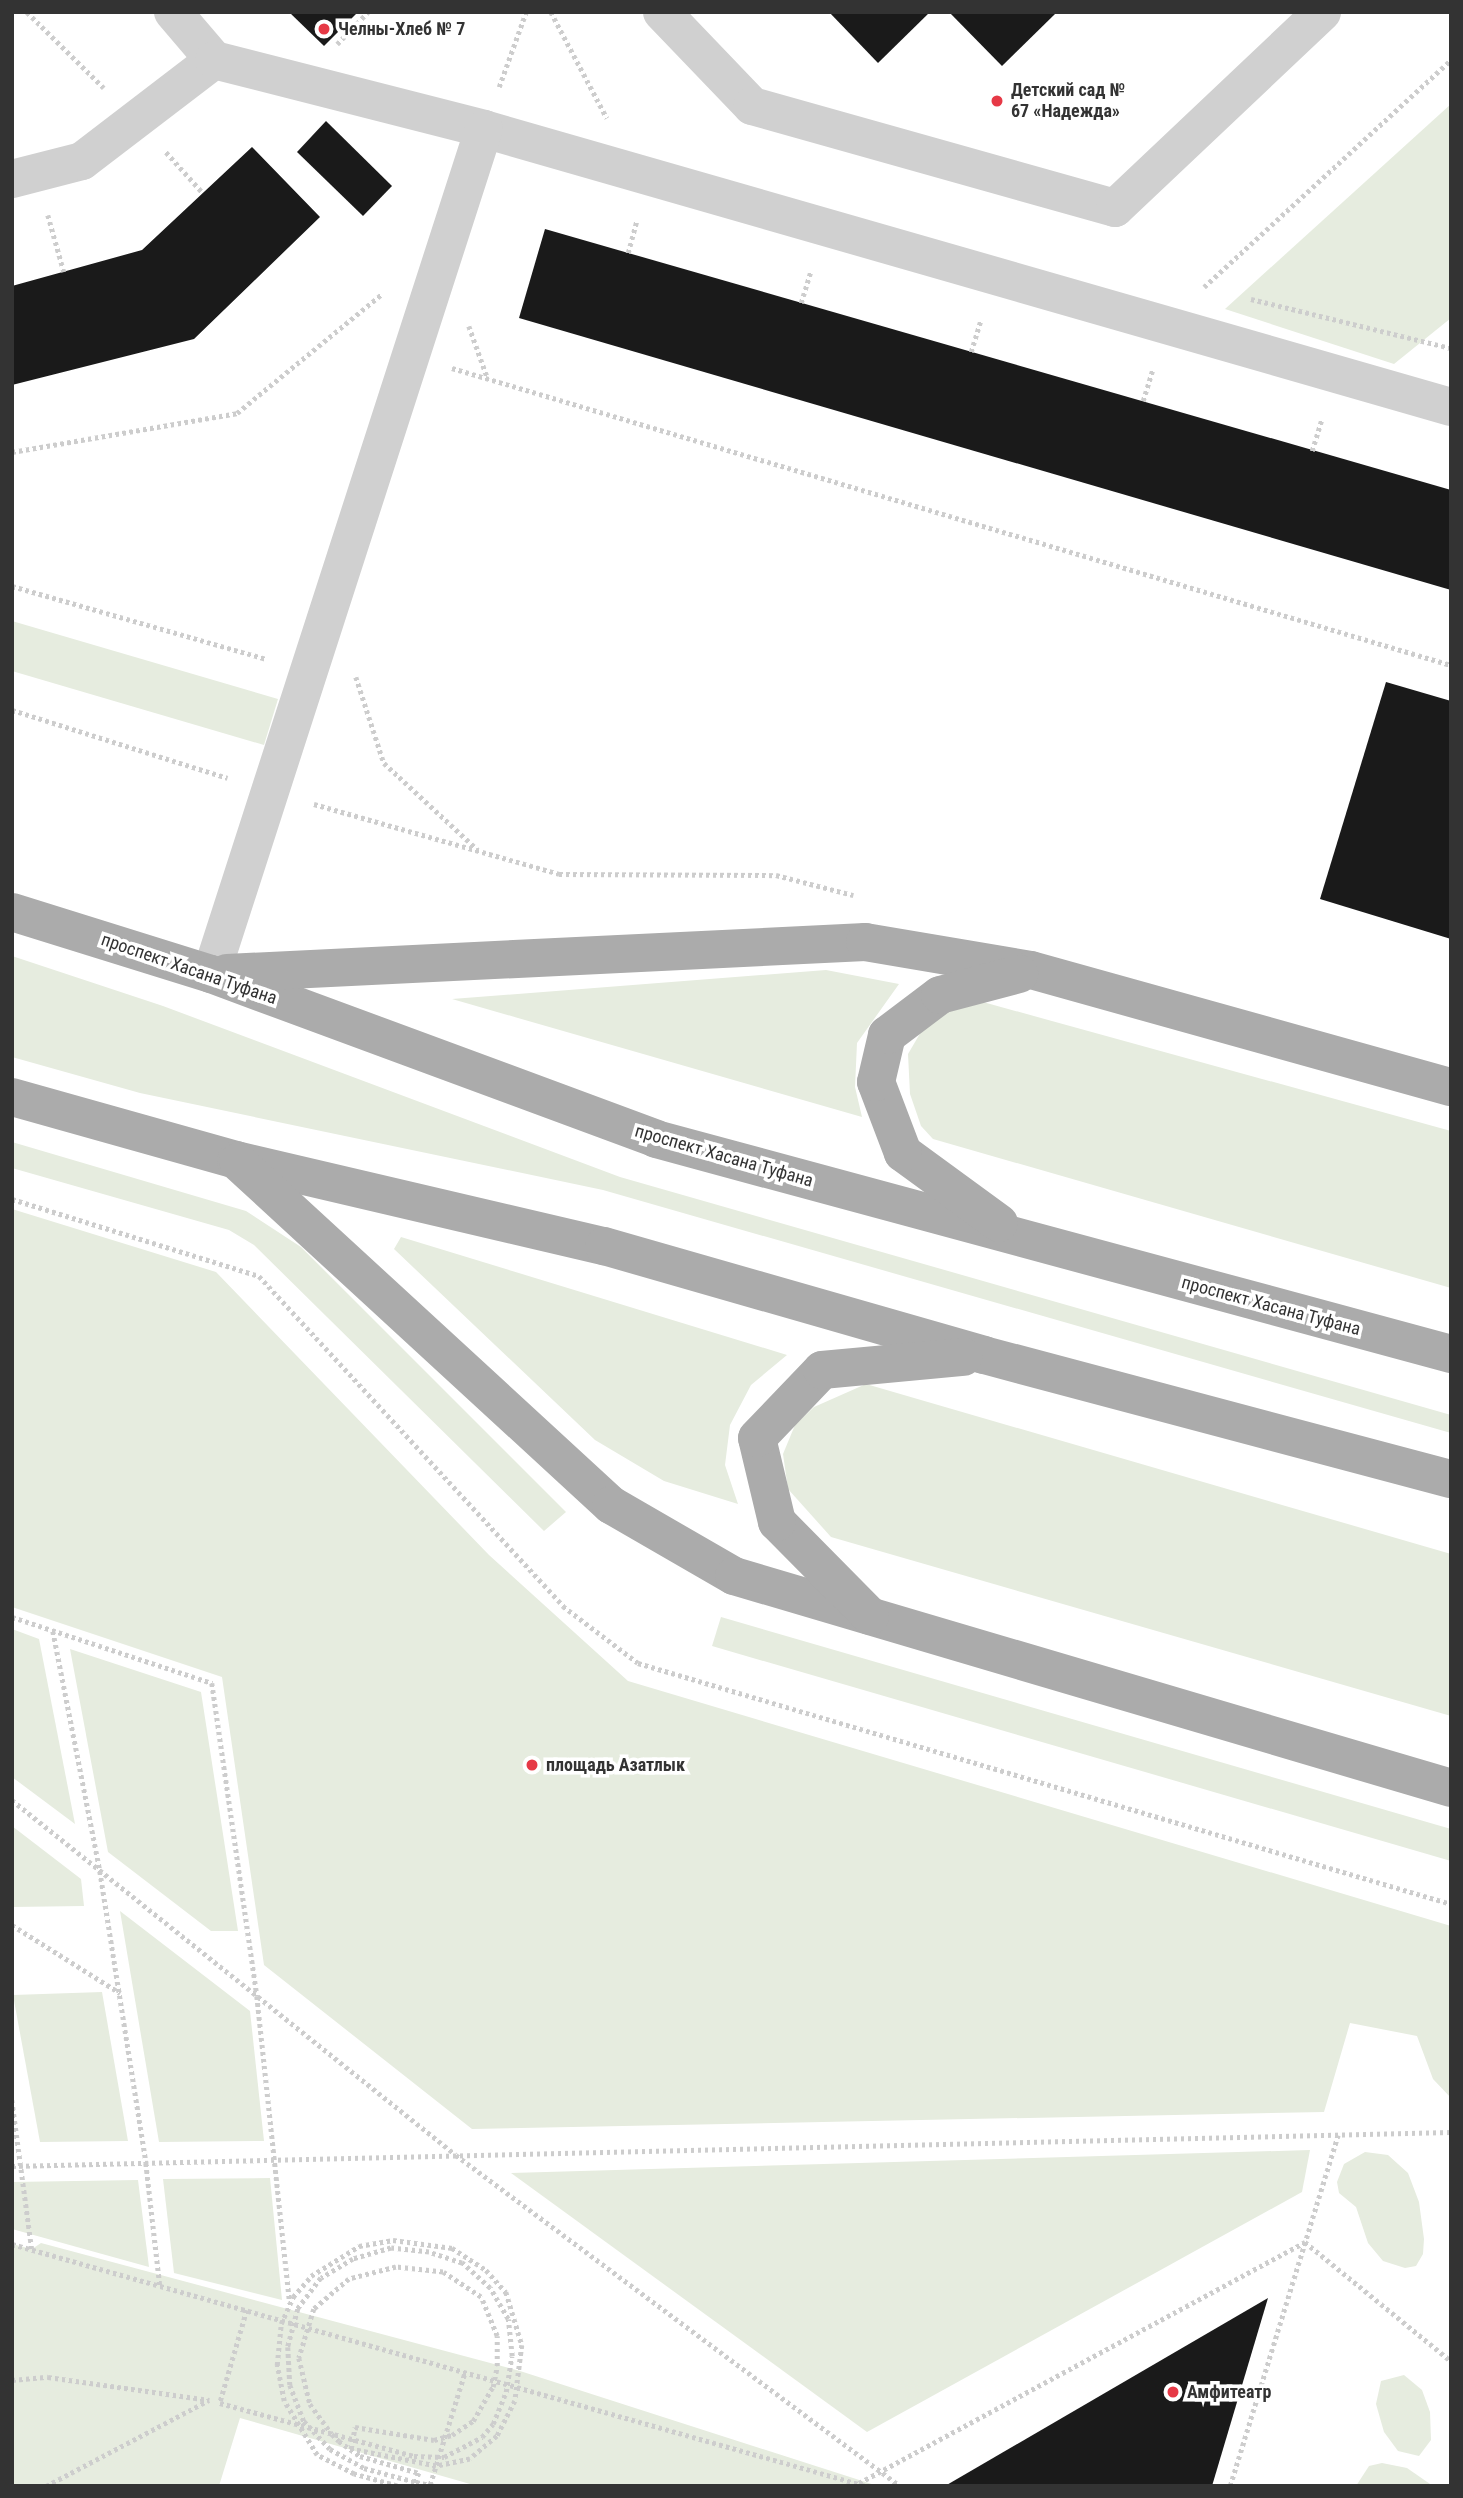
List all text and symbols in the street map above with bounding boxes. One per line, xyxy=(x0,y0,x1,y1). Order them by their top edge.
place label: Челны-Хлеб № 7 xyxy=(338,18,465,40)
marker: Челны-Хлеб № 7 xyxy=(316,21,332,37)
place label: Детский сад № 67 «Надежда» xyxy=(1011,80,1125,122)
marker: Детский сад № 67 «Надежда» xyxy=(989,93,1005,109)
street label: проспект Хасана Туфана xyxy=(98,929,280,1009)
street label: проспект Хасана Туфана xyxy=(632,1120,816,1192)
street label: проспект Хасана Туфана xyxy=(1179,1272,1363,1340)
place label: площадь Азатлык xyxy=(546,1754,685,1776)
marker: площадь Азатлык xyxy=(524,1757,540,1773)
place label: Амфитеатр xyxy=(1187,2381,1271,2403)
marker: Амфитеатр xyxy=(1165,2384,1181,2400)

